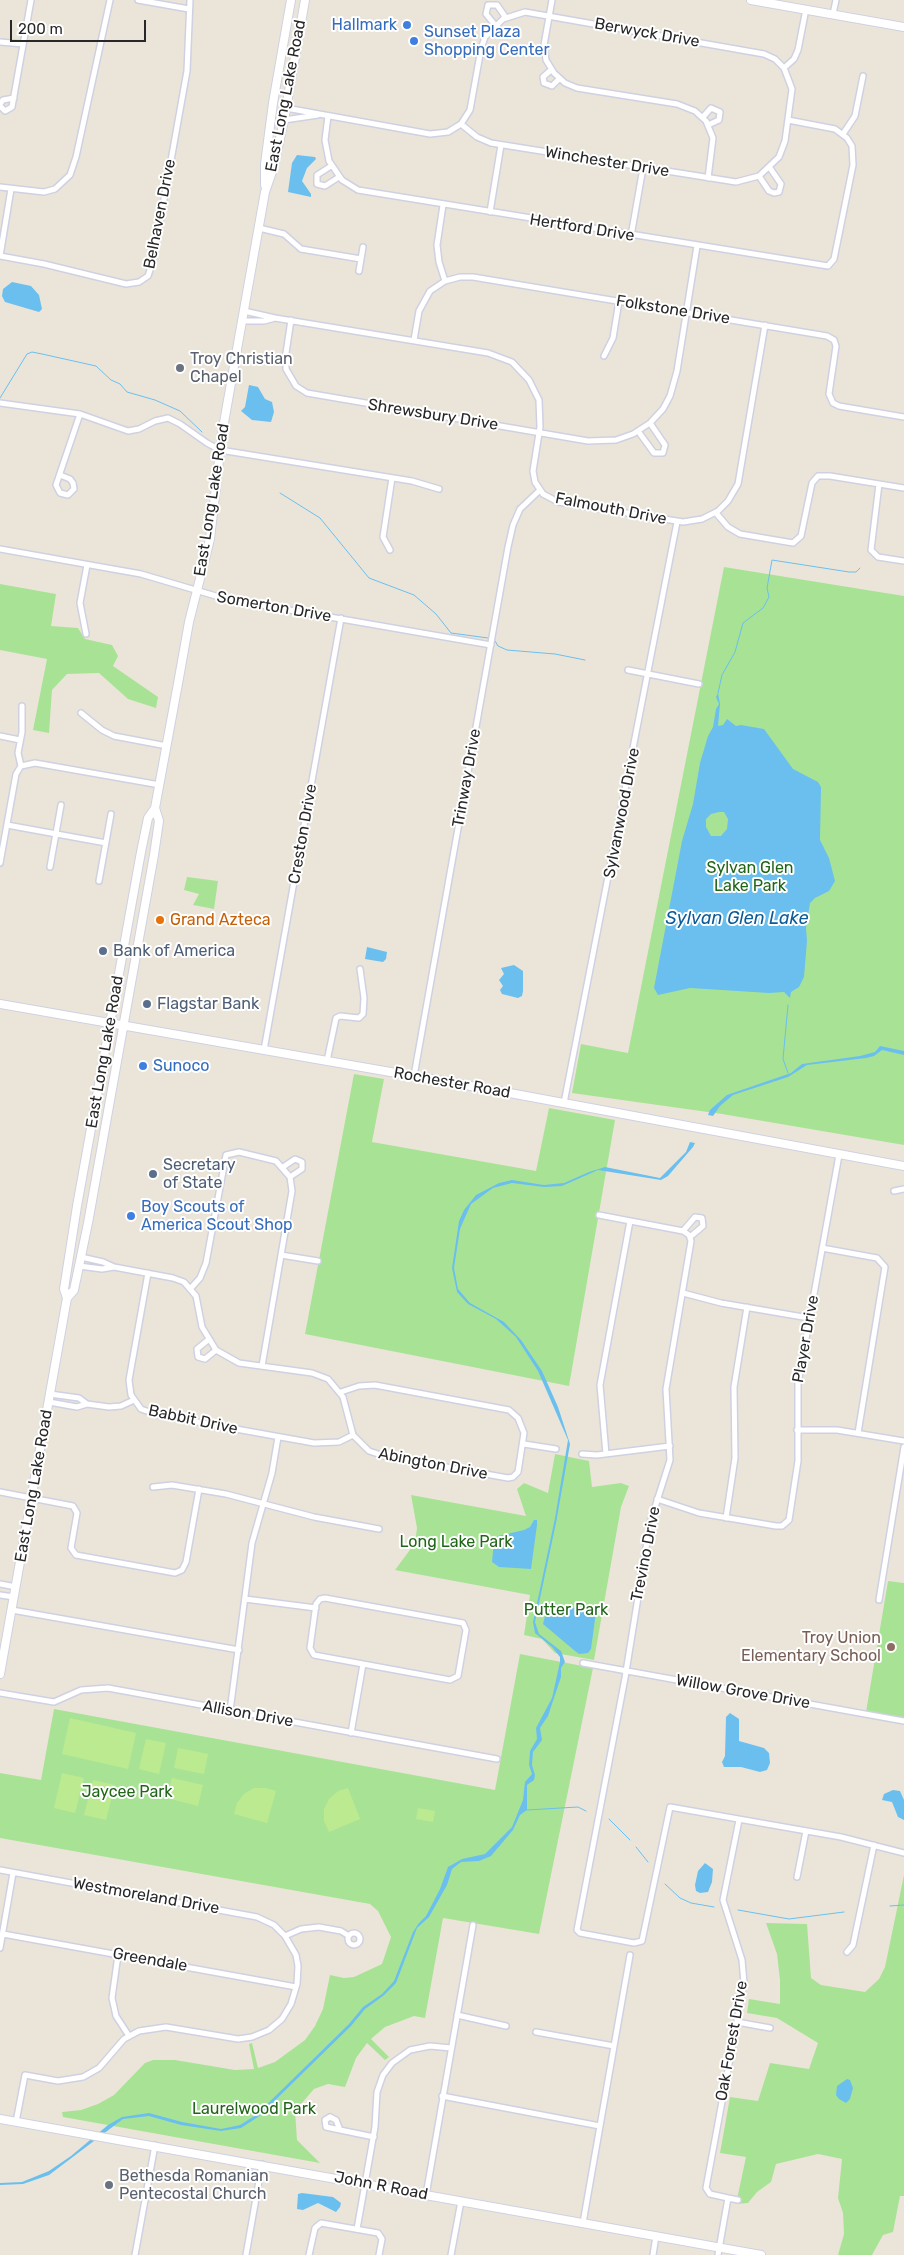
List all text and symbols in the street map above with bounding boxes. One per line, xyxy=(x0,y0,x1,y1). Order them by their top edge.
scale bar xyxy=(12,10,149,42)
street label: Berwyck Drive xyxy=(593,14,701,52)
place label: Hallmark xyxy=(332,15,397,35)
street label: East Long Lake Road xyxy=(262,18,310,174)
marker: Hallmark xyxy=(401,19,413,31)
text: 200 m xyxy=(18,20,63,38)
place label: Sunset Plaza Shopping Center xyxy=(424,22,549,60)
marker: Sunset Plaza Shopping Center xyxy=(408,35,420,47)
street label: Winchester Drive xyxy=(543,143,671,181)
street label: Belhaven Drive xyxy=(140,157,180,271)
street label: Hertford Drive xyxy=(528,210,636,246)
street label: Folkstone Drive xyxy=(615,292,731,328)
place label: Troy Christian Chapel xyxy=(190,349,293,387)
marker: Troy Christian Chapel xyxy=(174,362,186,374)
street label: Shrewsbury Drive xyxy=(366,395,500,435)
street label: East Long Lake Road xyxy=(190,422,234,578)
street label: Falmouth Drive xyxy=(554,489,668,529)
street label: Somerton Drive xyxy=(215,587,333,627)
street label: Trinway Drive xyxy=(449,727,485,829)
street label: Sylvanwood Drive xyxy=(600,746,644,880)
street label: Creston Drive xyxy=(285,782,321,886)
park label: Sylvan Glen Lake Park xyxy=(706,858,794,896)
water label: Sylvan Glen Lake xyxy=(666,908,808,930)
place label: Grand Azteca xyxy=(170,910,271,930)
marker: Grand Azteca xyxy=(154,914,166,926)
place label: Bank of America xyxy=(113,941,235,961)
marker: Bank of America xyxy=(97,945,109,957)
street label: East Long Lake Road xyxy=(82,974,128,1130)
place label: Flagstar Bank xyxy=(157,994,259,1014)
marker: Flagstar Bank xyxy=(141,998,153,1010)
place label: Sunoco xyxy=(153,1056,209,1076)
marker: Sunoco xyxy=(137,1060,149,1072)
street label: Rochester Road xyxy=(392,1063,512,1103)
place label: Secretary of State xyxy=(163,1155,236,1193)
marker: Secretary of State xyxy=(147,1168,159,1180)
place label: Boy Scouts of America Scout Shop xyxy=(141,1197,293,1235)
marker: Boy Scouts of America Scout Shop xyxy=(125,1210,137,1222)
street label: Player Drive xyxy=(789,1294,823,1384)
street label: Babbit Drive xyxy=(146,1401,240,1439)
street label: East Long Lake Road xyxy=(11,1408,57,1564)
street label: Abington Drive xyxy=(377,1444,489,1484)
street label: Trevino Drive xyxy=(627,1505,665,1603)
park label: Long Lake Park xyxy=(399,1532,513,1552)
park label: Putter Park xyxy=(524,1600,608,1620)
place label: Troy Union Elementary School xyxy=(741,1628,881,1666)
marker: Troy Union Elementary School xyxy=(885,1641,897,1653)
street label: Willow Grove Drive xyxy=(674,1671,812,1713)
street label: Allison Drive xyxy=(201,1697,295,1731)
park label: Jaycee Park xyxy=(81,1782,173,1802)
street label: Westmoreland Drive xyxy=(71,1874,221,1918)
street label: Greendale xyxy=(111,1944,189,1976)
street label: Oak Forest Drive xyxy=(712,1979,752,2103)
park label: Laurelwood Park xyxy=(192,2099,316,2119)
place label: Bethesda Romanian Pentecostal Church xyxy=(119,2166,269,2204)
street label: John R Road xyxy=(333,2168,429,2204)
marker: Bethesda Romanian Pentecostal Church xyxy=(103,2179,115,2191)

